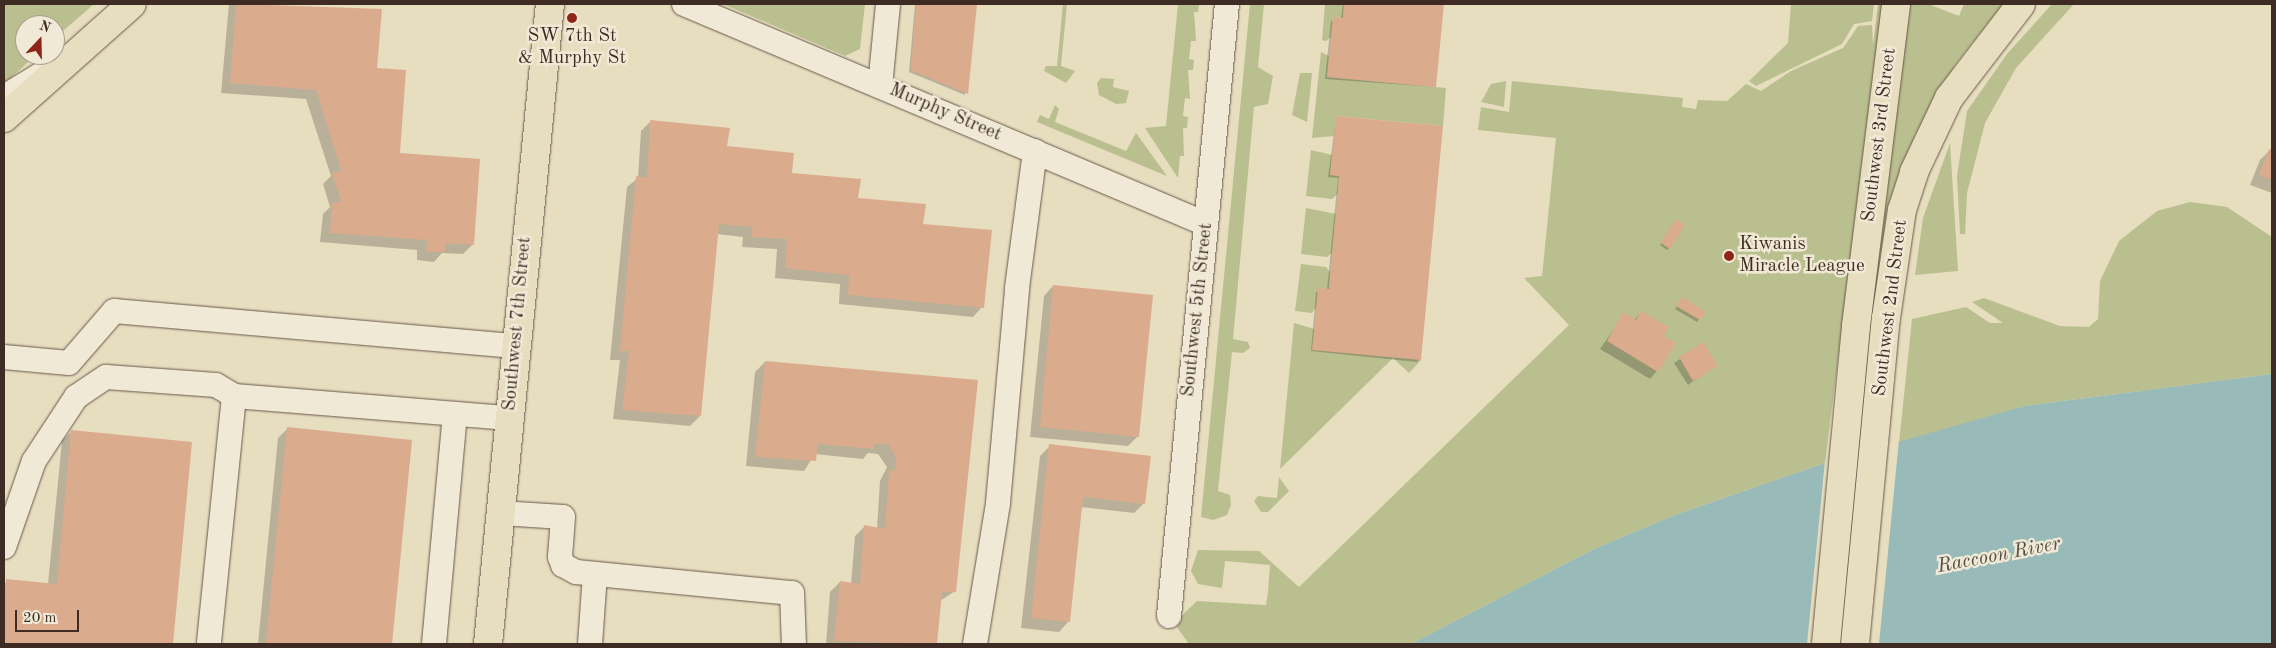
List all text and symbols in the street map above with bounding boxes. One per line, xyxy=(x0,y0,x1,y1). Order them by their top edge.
marker: SW 7th St & Murphy St xyxy=(566,12,578,24)
north arrow xyxy=(15,15,65,65)
text: N xyxy=(38,18,53,35)
place label: SW 7th St & Murphy St xyxy=(518,26,626,70)
street label: Southwest 3rd Street xyxy=(1858,47,1902,223)
street label: Murphy Street xyxy=(885,79,1005,147)
street label: Southwest 2nd Street xyxy=(1869,218,1913,398)
street label: Southwest 5th Street xyxy=(1178,222,1218,398)
place label: Kiwanis Miracle League xyxy=(1739,234,1865,278)
street label: Southwest 7th Street xyxy=(499,236,537,412)
marker: Kiwanis Miracle League xyxy=(1723,250,1735,262)
water label: Raccoon River xyxy=(1935,532,2063,580)
scale bar xyxy=(18,600,81,632)
text: 20 m xyxy=(23,611,57,626)

